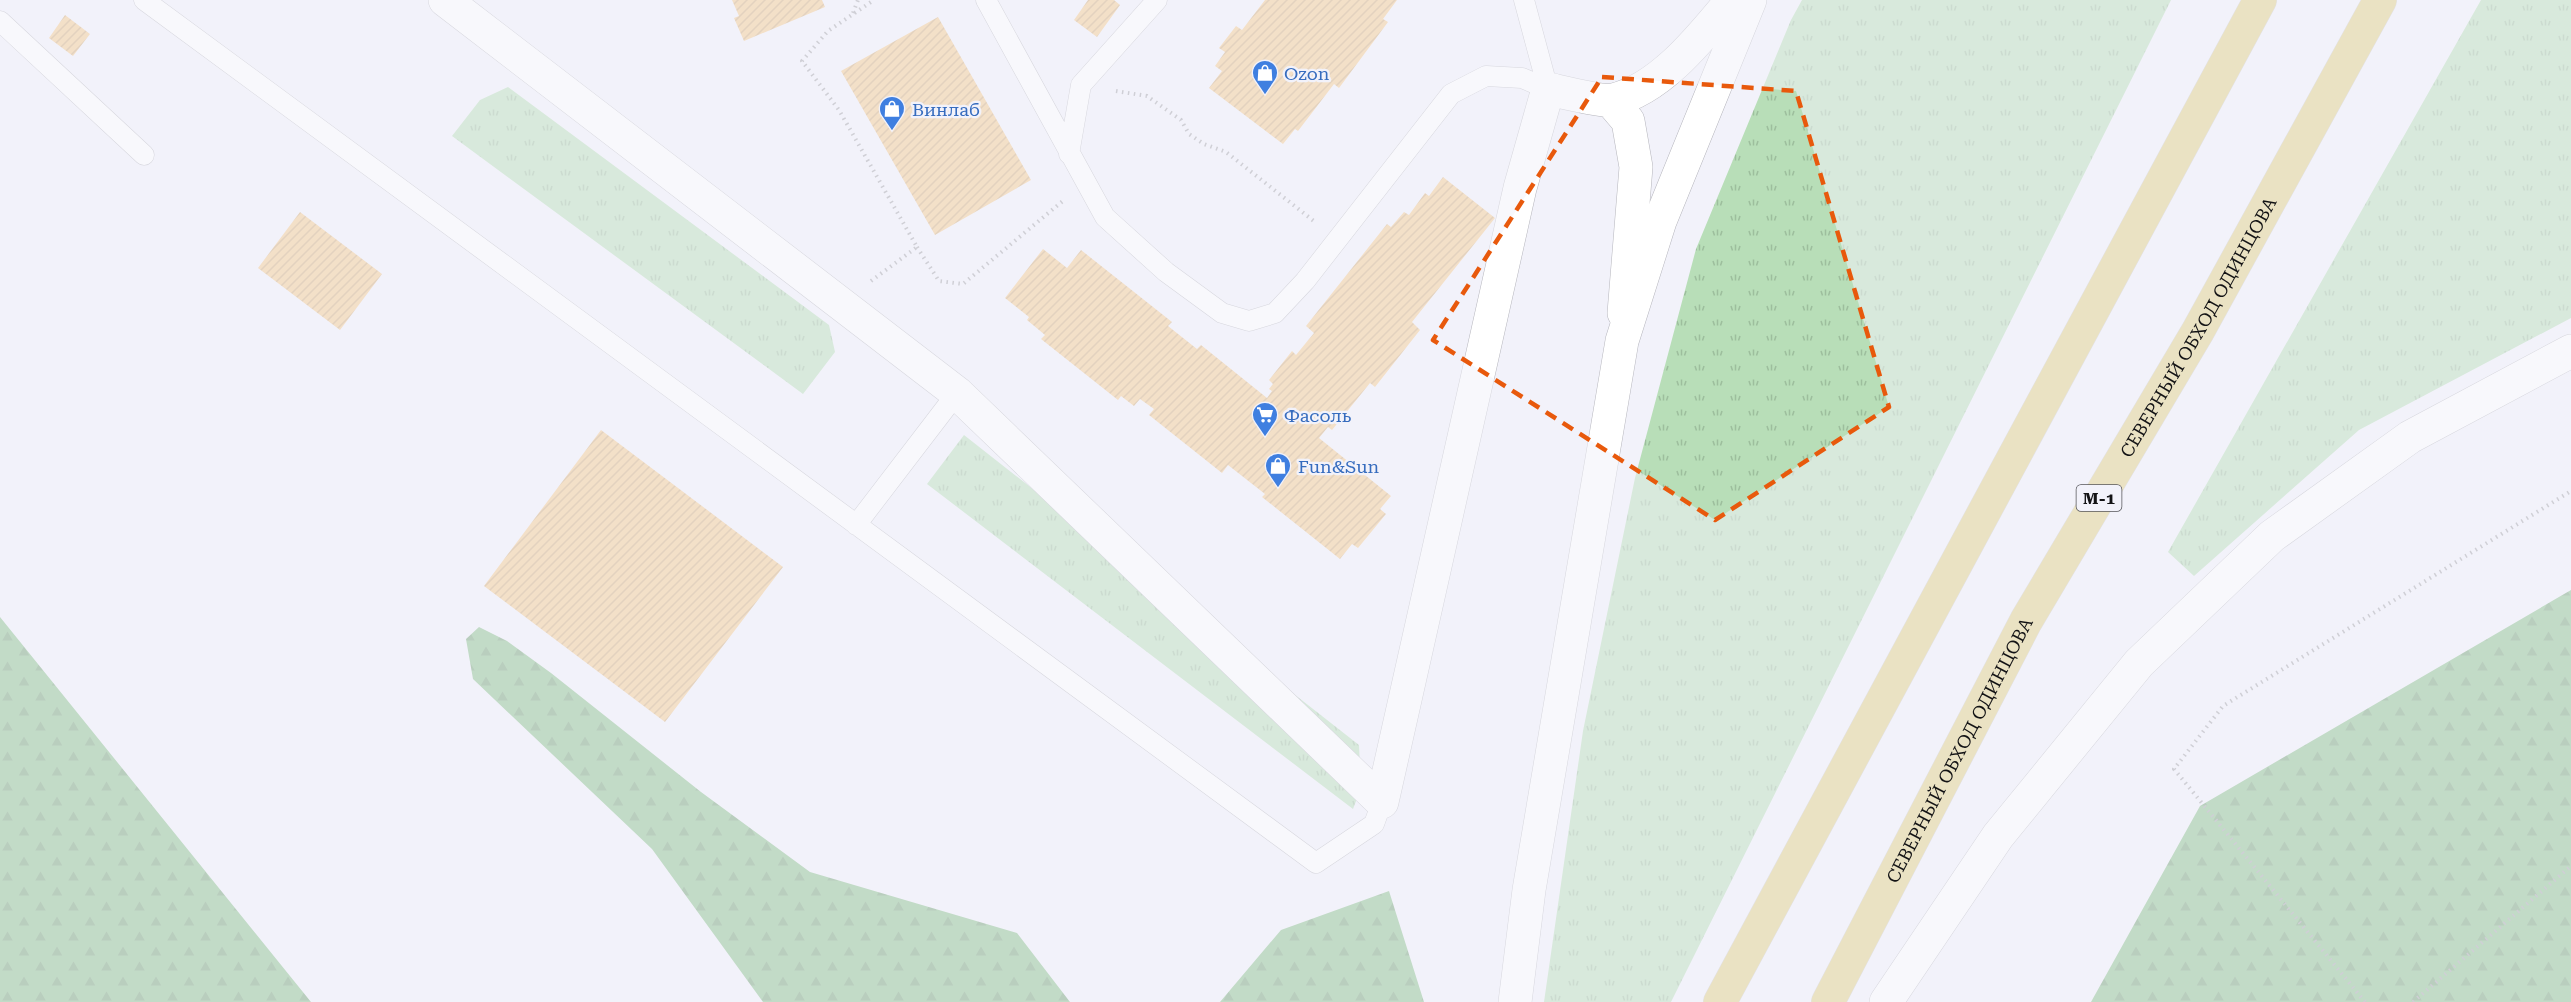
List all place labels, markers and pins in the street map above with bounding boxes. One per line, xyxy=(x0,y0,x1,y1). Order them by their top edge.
shop icon: Ozon xyxy=(1250,58,1280,96)
place label: Ozon xyxy=(1284,63,1330,84)
shop icon: Винлаб xyxy=(877,94,907,132)
place label: Винлаб xyxy=(912,99,980,120)
supermarket icon: Фасоль xyxy=(1250,400,1280,438)
place label: Фасоль xyxy=(1284,405,1352,426)
shop icon: Fun&Sun xyxy=(1263,451,1293,489)
place label: Fun&Sun xyxy=(1298,456,1380,477)

